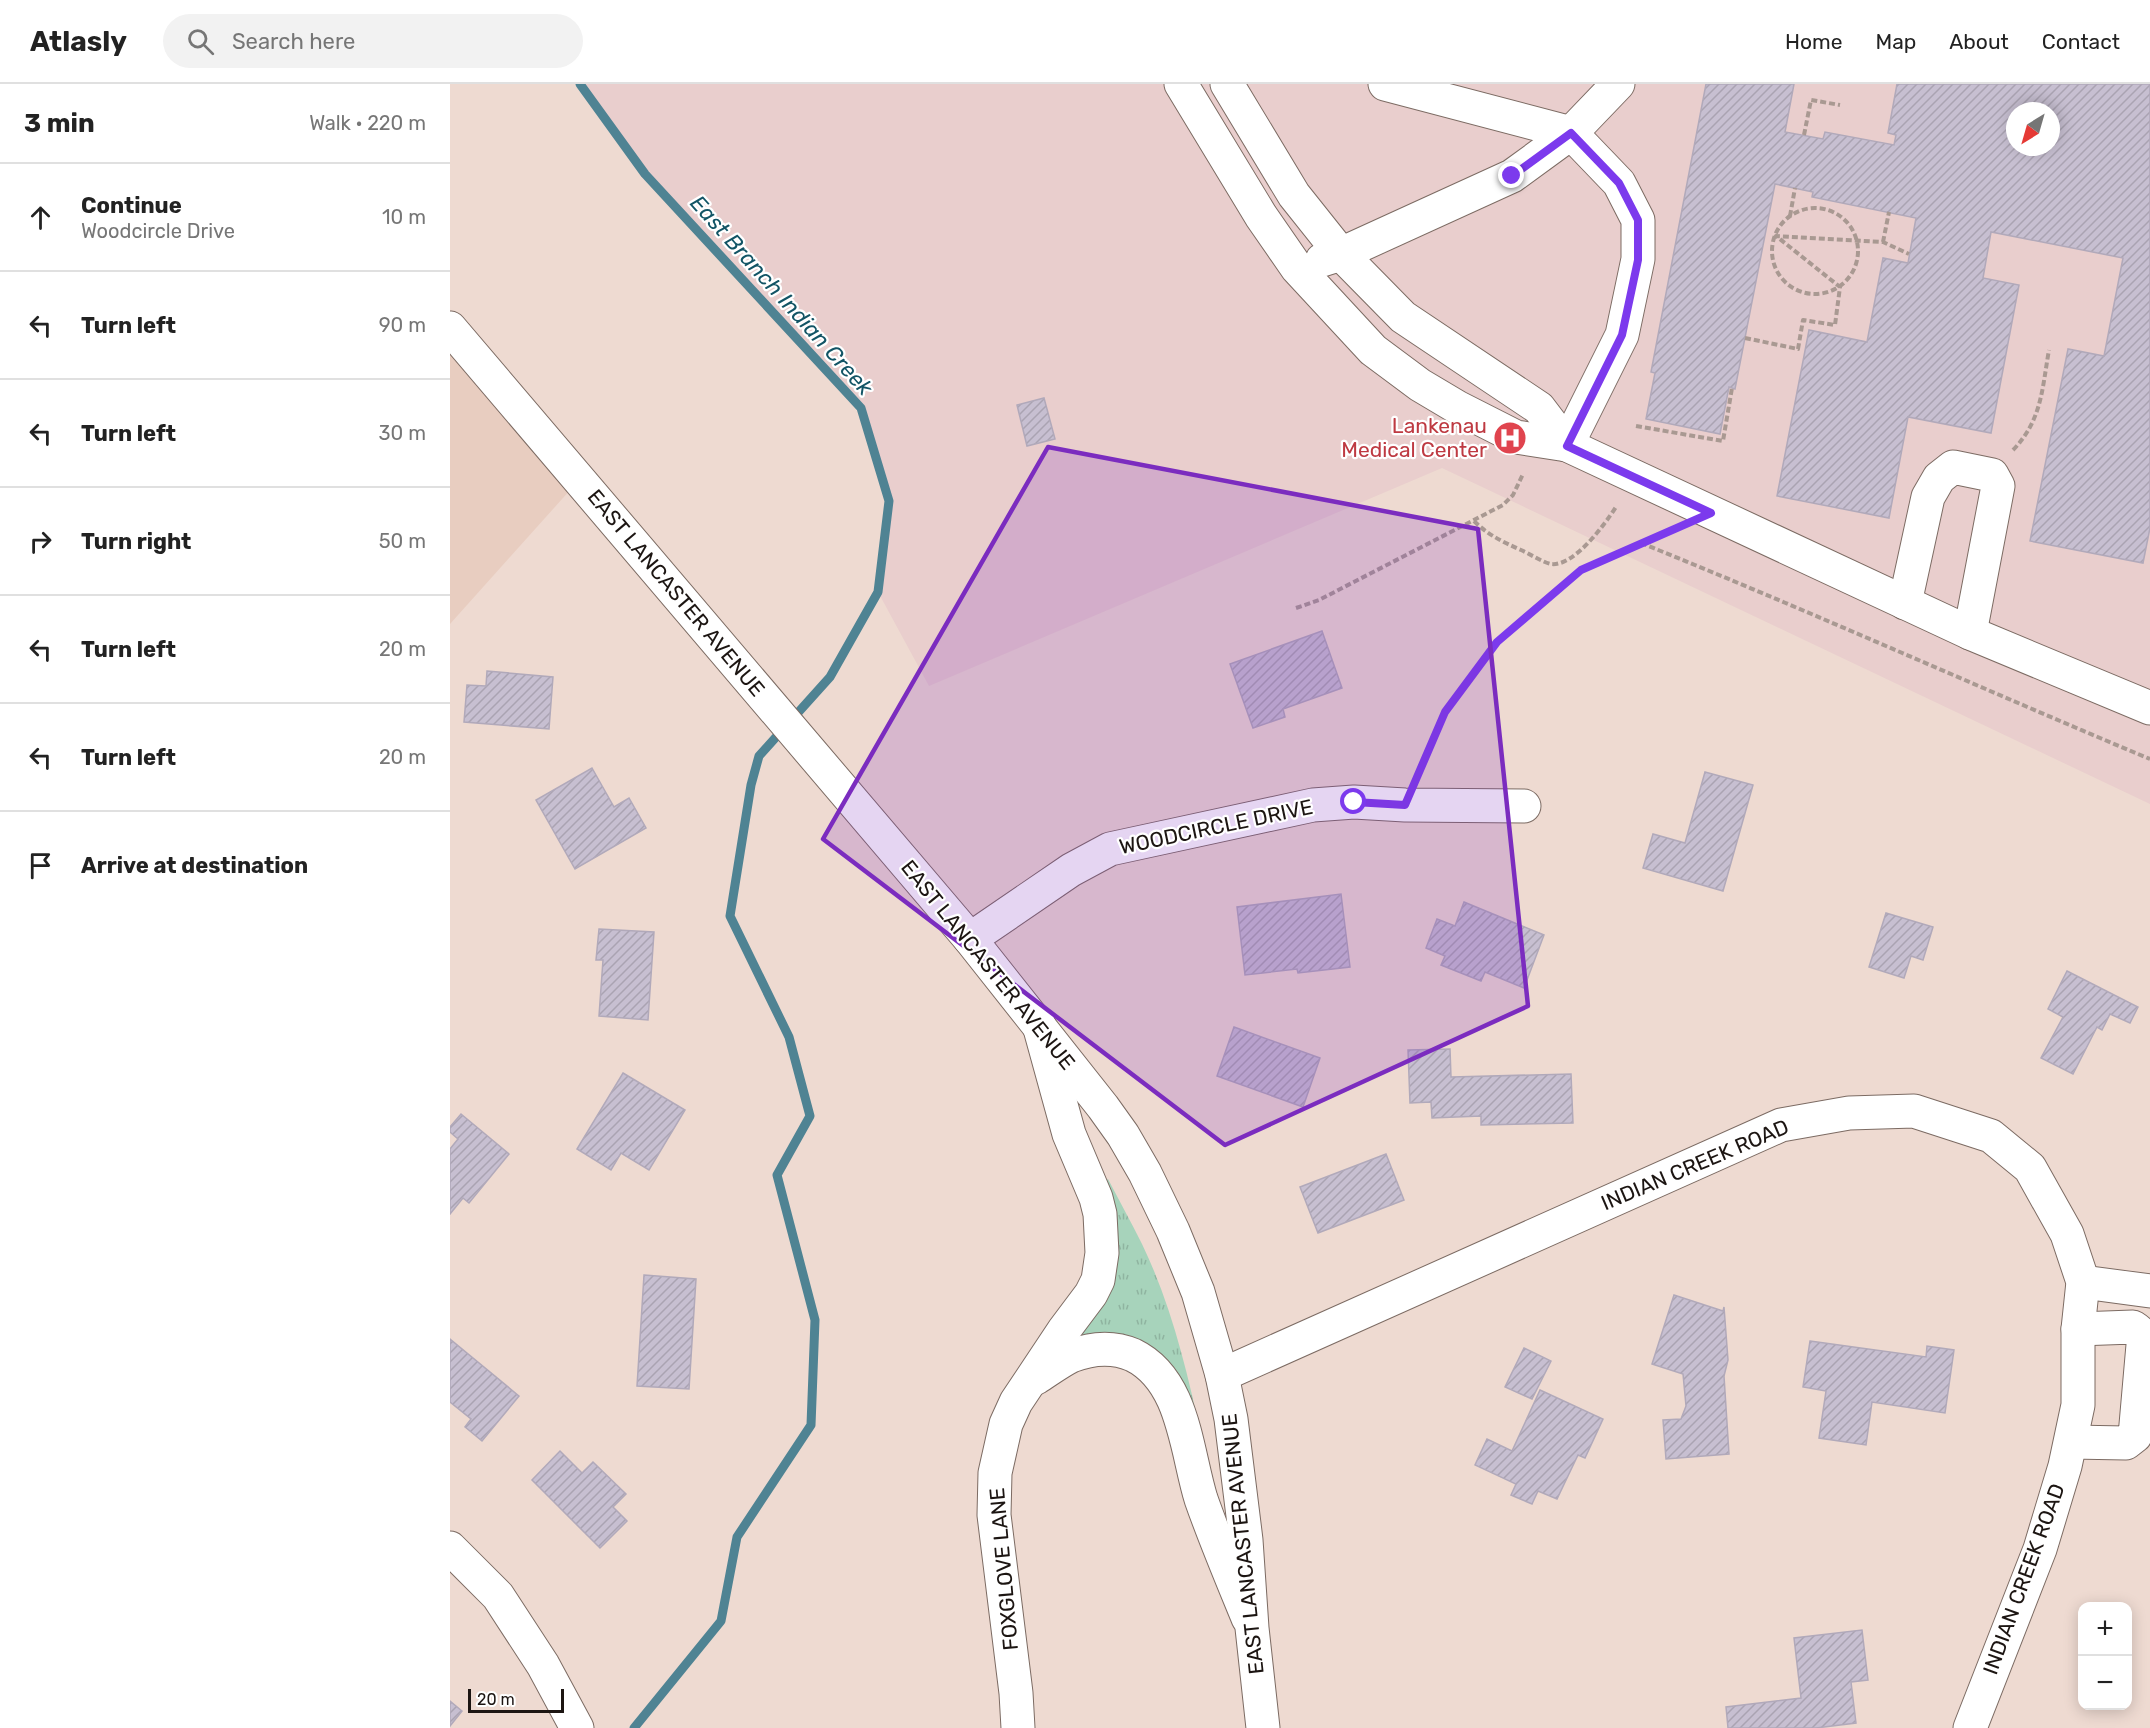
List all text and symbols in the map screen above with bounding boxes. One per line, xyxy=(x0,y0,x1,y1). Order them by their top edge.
search box xyxy=(163,14,583,68)
text: Atlasly xyxy=(30,25,127,58)
icon: search xyxy=(184,25,217,58)
text: Search here xyxy=(232,28,355,55)
text: Home xyxy=(1785,29,1842,54)
text: Map xyxy=(1875,29,1916,54)
text: About xyxy=(1949,29,2009,54)
text: Contact xyxy=(2042,29,2120,54)
north arrow xyxy=(2006,102,2060,156)
text: 3 min xyxy=(24,108,95,139)
text: Walk · 220 m xyxy=(309,111,426,135)
route end xyxy=(1498,162,1524,188)
water label: East Branch Indian Creek xyxy=(685,190,879,401)
text: Continue xyxy=(81,192,182,219)
icon: ahead xyxy=(24,201,57,234)
text: 10 m xyxy=(382,205,426,229)
text: Woodcircle Drive xyxy=(81,219,235,243)
icon: left xyxy=(24,309,57,342)
text: Turn left xyxy=(81,312,176,339)
text: 90 m xyxy=(379,313,426,337)
place label: Lankenau Medical Center xyxy=(1341,413,1487,462)
icon: left xyxy=(24,417,57,450)
text: Turn left xyxy=(81,420,176,447)
hospital icon: Lankenau Medical Center xyxy=(1492,420,1528,456)
text: 30 m xyxy=(379,421,426,445)
street label: EAST LANCASTER AVENUE xyxy=(583,484,770,701)
icon: right xyxy=(24,525,57,558)
text: Turn right xyxy=(81,528,191,555)
text: 50 m xyxy=(379,529,426,553)
icon: left xyxy=(24,633,57,666)
text: Turn left xyxy=(81,636,176,663)
text: 20 m xyxy=(379,637,426,661)
icon: left xyxy=(24,741,57,774)
text: Turn left xyxy=(81,744,176,771)
text: 20 m xyxy=(379,745,426,769)
route start xyxy=(1340,788,1366,814)
street label: WOODCIRCLE DRIVE xyxy=(1117,794,1315,859)
icon: arrive xyxy=(24,849,57,882)
text: Arrive at destination xyxy=(81,852,308,879)
street label: EAST LANCASTER AVENUE xyxy=(896,855,1081,1074)
street label: INDIAN CREEK ROAD xyxy=(1597,1114,1792,1215)
street label: EAST LANCASTER AVENUE xyxy=(1216,1412,1269,1676)
street label: INDIAN CREEK ROAD xyxy=(1977,1480,2070,1678)
street label: FOXGLOVE LANE xyxy=(984,1487,1023,1651)
map controls xyxy=(2078,1602,2132,1710)
button: + xyxy=(2078,1602,2132,1656)
button: − xyxy=(2078,1656,2132,1710)
scale bar xyxy=(468,1686,564,1714)
text: 20 m xyxy=(477,1690,515,1709)

